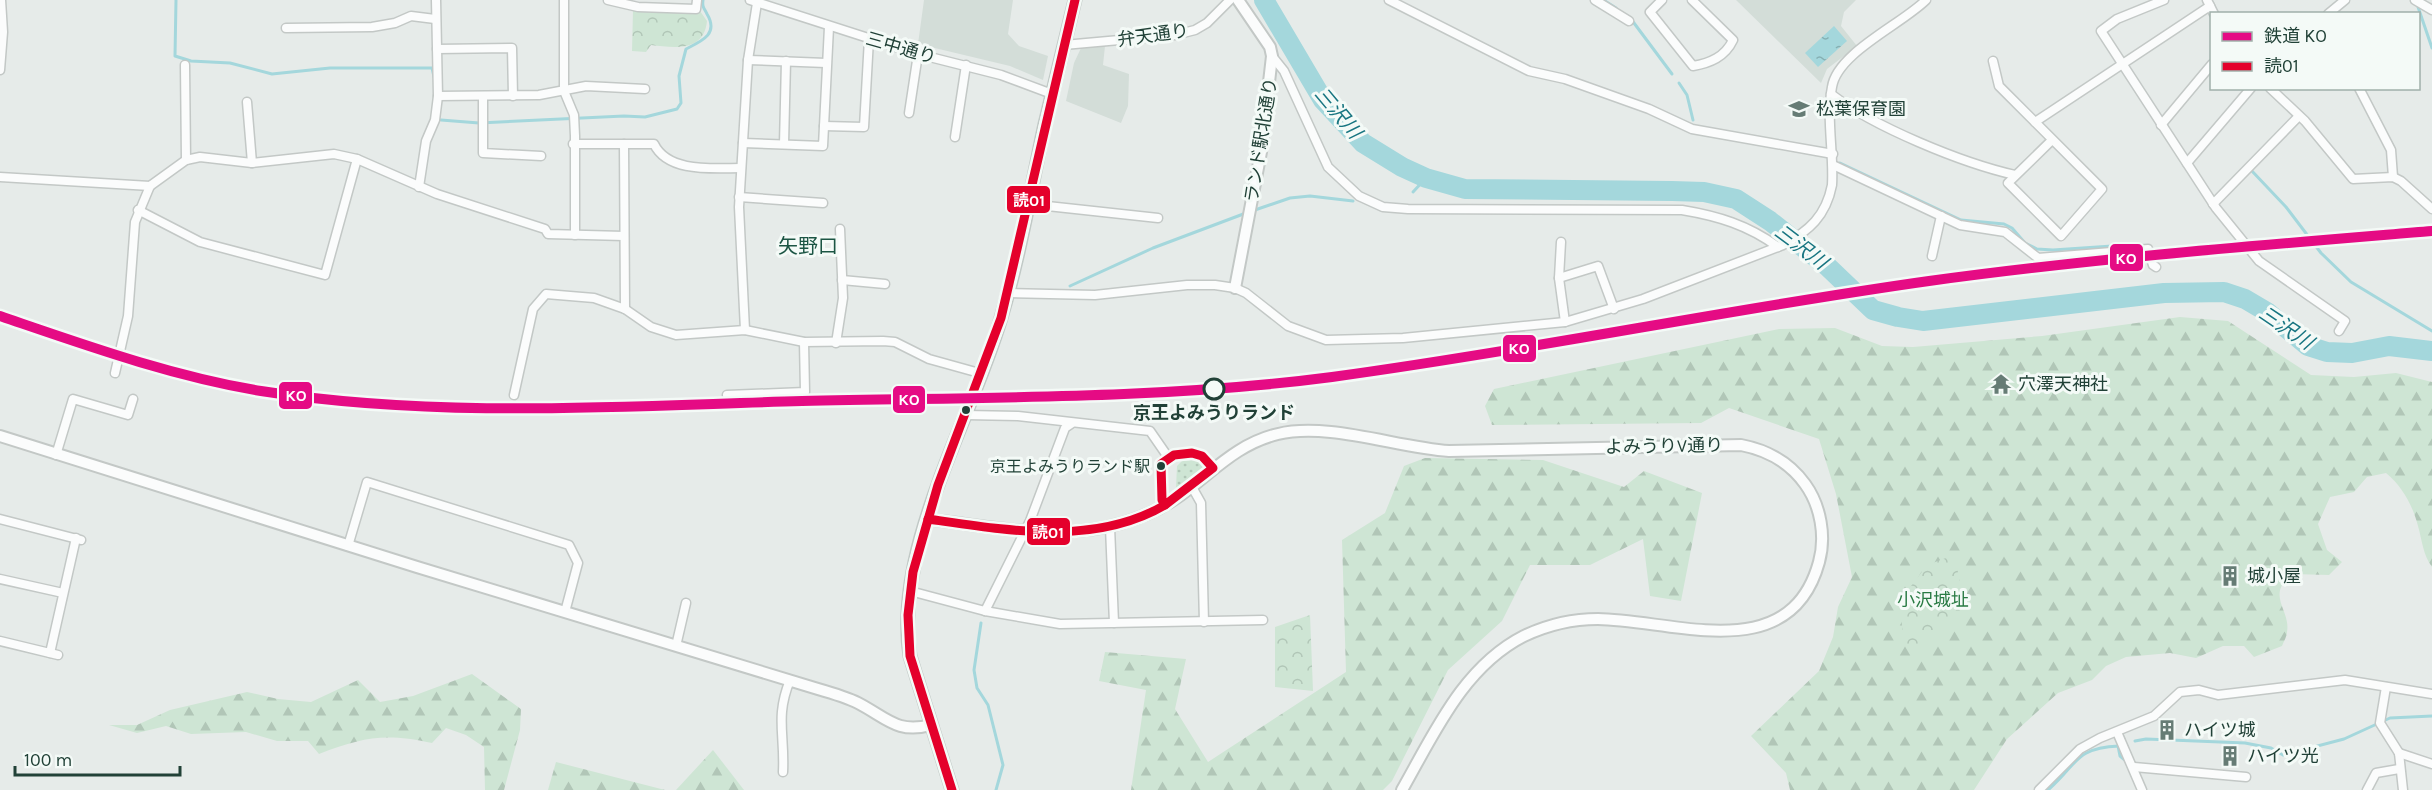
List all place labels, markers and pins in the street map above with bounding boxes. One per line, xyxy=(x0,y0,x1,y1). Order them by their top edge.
school or university icon: 松葉保育園 xyxy=(1787,97,1811,121)
place label: 松葉保育園 xyxy=(1816,98,1906,120)
temple icon: 穴澤天神社 xyxy=(1989,372,2013,396)
place label: 穴澤天神社 xyxy=(2018,373,2108,395)
marker: 京王よみうりランド xyxy=(1203,378,1225,400)
place label: 京王よみうりランド xyxy=(1133,402,1295,424)
unlabelled marker xyxy=(960,404,972,416)
place label: 京王よみうりランド駅 xyxy=(990,457,1150,476)
marker: 京王よみうりランド駅 xyxy=(1155,460,1167,472)
building icon: 城小屋 xyxy=(2218,564,2242,588)
place label: 城小屋 xyxy=(2247,565,2301,587)
building icon: ハイツ城 xyxy=(2155,718,2179,742)
place label: ハイツ城 xyxy=(2184,719,2256,741)
building icon: ハイツ光 xyxy=(2218,744,2242,768)
place label: ハイツ光 xyxy=(2247,745,2319,767)

